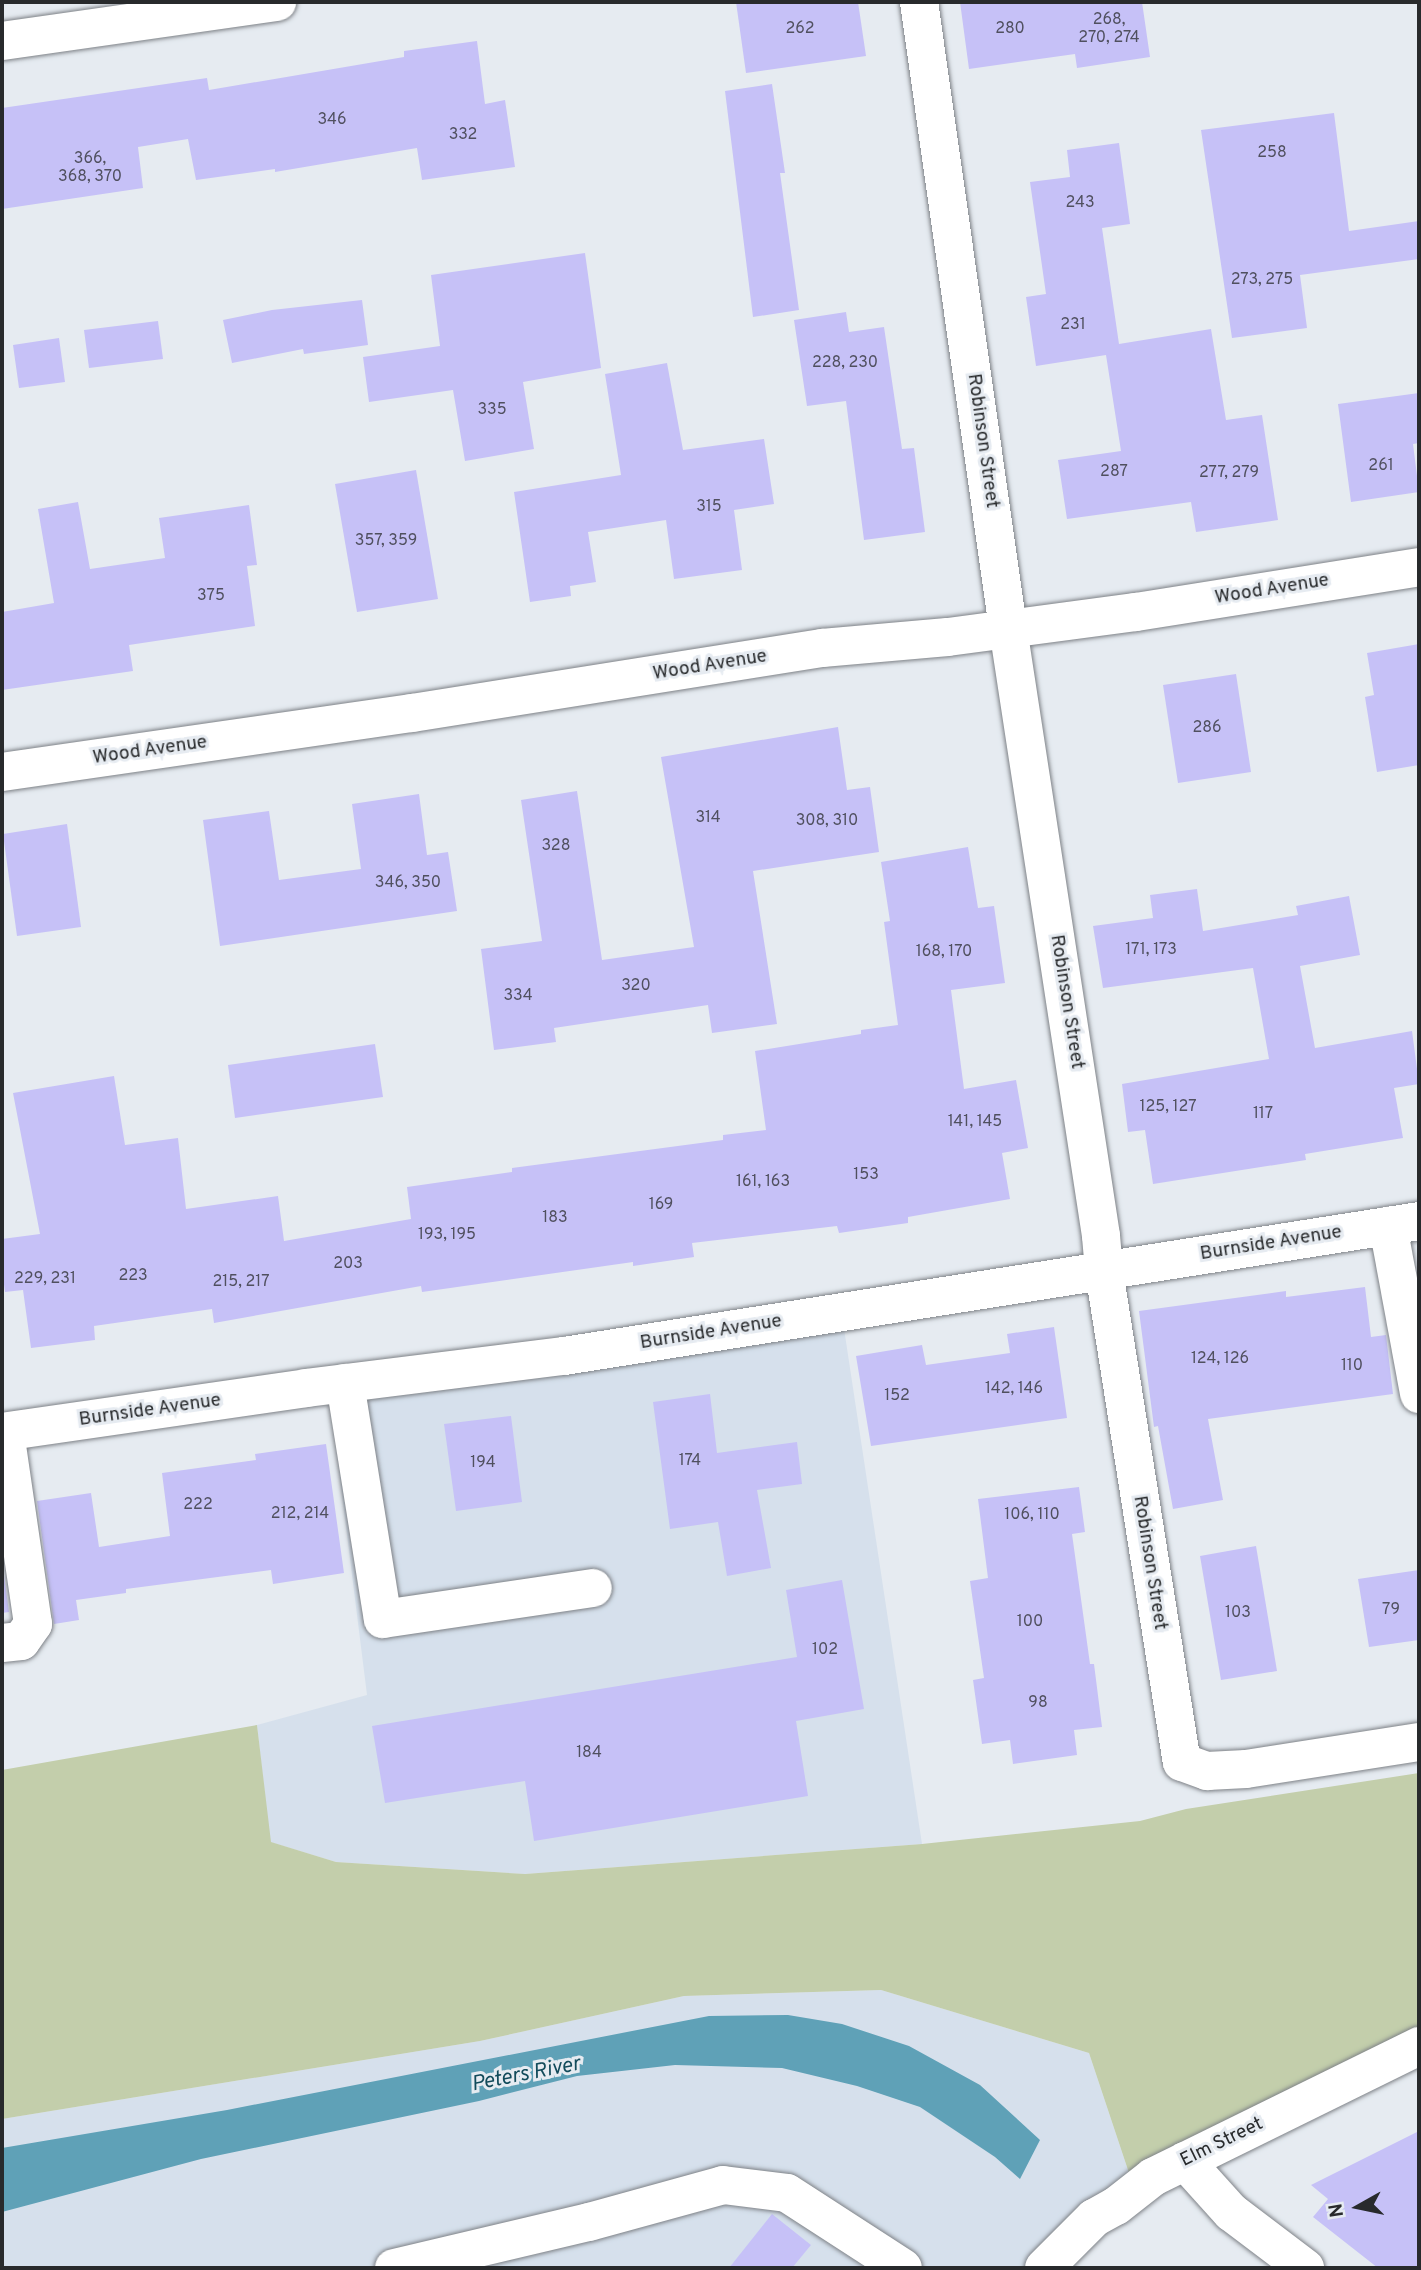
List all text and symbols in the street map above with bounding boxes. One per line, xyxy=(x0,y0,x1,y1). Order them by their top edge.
house number: 268, 270, 274 xyxy=(1078,10,1140,48)
house number: 262 xyxy=(785,19,815,39)
house number: 280 xyxy=(995,19,1025,39)
house number: 346 xyxy=(317,110,347,130)
house number: 332 xyxy=(449,125,477,145)
house number: 258 xyxy=(1257,143,1287,163)
house number: 366, 368, 370 xyxy=(58,149,122,187)
house number: 243 xyxy=(1065,193,1095,213)
house number: 273, 275 xyxy=(1231,270,1293,290)
house number: 231 xyxy=(1060,315,1086,335)
house number: 228, 230 xyxy=(812,353,878,373)
street label: Robinson Street xyxy=(961,372,1003,510)
house number: 335 xyxy=(477,400,507,420)
house number: 261 xyxy=(1368,456,1394,476)
house number: 287 xyxy=(1100,462,1128,482)
house number: 277, 279 xyxy=(1199,463,1259,483)
house number: 315 xyxy=(696,497,722,517)
house number: 357, 359 xyxy=(355,531,417,551)
street label: Wood Avenue xyxy=(1213,570,1331,610)
house number: 375 xyxy=(197,586,225,606)
street label: Wood Avenue xyxy=(651,646,769,686)
house number: 286 xyxy=(1192,718,1222,738)
street label: Wood Avenue xyxy=(91,732,209,770)
house number: 314 xyxy=(695,808,721,828)
house number: 308, 310 xyxy=(796,811,858,831)
house number: 328 xyxy=(542,836,570,856)
house number: 346, 350 xyxy=(375,873,441,893)
street label: Robinson Street xyxy=(1044,933,1088,1071)
house number: 171, 173 xyxy=(1125,940,1177,960)
house number: 168, 170 xyxy=(916,942,972,962)
house number: 320 xyxy=(621,976,651,996)
house number: 334 xyxy=(503,986,533,1006)
house number: 125, 127 xyxy=(1139,1097,1197,1117)
house number: 117 xyxy=(1253,1104,1273,1124)
house number: 141, 145 xyxy=(948,1112,1002,1132)
house number: 153 xyxy=(853,1165,879,1185)
house number: 161, 163 xyxy=(736,1172,790,1192)
house number: 169 xyxy=(649,1195,673,1215)
house number: 183 xyxy=(542,1208,568,1228)
street label: Burnside Avenue xyxy=(1198,1221,1344,1267)
house number: 193, 195 xyxy=(418,1225,476,1245)
house number: 203 xyxy=(333,1254,363,1274)
house number: 223 xyxy=(118,1266,148,1286)
house number: 229, 231 xyxy=(14,1269,76,1289)
house number: 215, 217 xyxy=(212,1272,270,1292)
street label: Burnside Avenue xyxy=(638,1310,784,1356)
house number: 124, 126 xyxy=(1191,1349,1249,1369)
house number: 110 xyxy=(1341,1356,1363,1376)
house number: 142, 146 xyxy=(985,1379,1043,1399)
house number: 152 xyxy=(884,1386,910,1406)
street label: Burnside Avenue xyxy=(77,1390,223,1432)
house number: 174 xyxy=(679,1451,701,1471)
house number: 194 xyxy=(470,1453,496,1473)
street label: Robinson Street xyxy=(1127,1494,1171,1632)
house number: 222 xyxy=(183,1495,213,1515)
house number: 212, 214 xyxy=(271,1504,329,1524)
house number: 106, 110 xyxy=(1004,1505,1060,1525)
house number: 79 xyxy=(1382,1600,1400,1620)
house number: 103 xyxy=(1225,1603,1251,1623)
house number: 100 xyxy=(1017,1612,1043,1632)
house number: 102 xyxy=(812,1640,838,1660)
house number: 98 xyxy=(1028,1693,1048,1713)
house number: 184 xyxy=(576,1743,602,1763)
water label: Peters River xyxy=(469,2052,583,2098)
street label: Elm Street xyxy=(1177,2113,1267,2173)
north arrow xyxy=(1323,2172,1393,2242)
text: N xyxy=(1324,2202,1350,2219)

